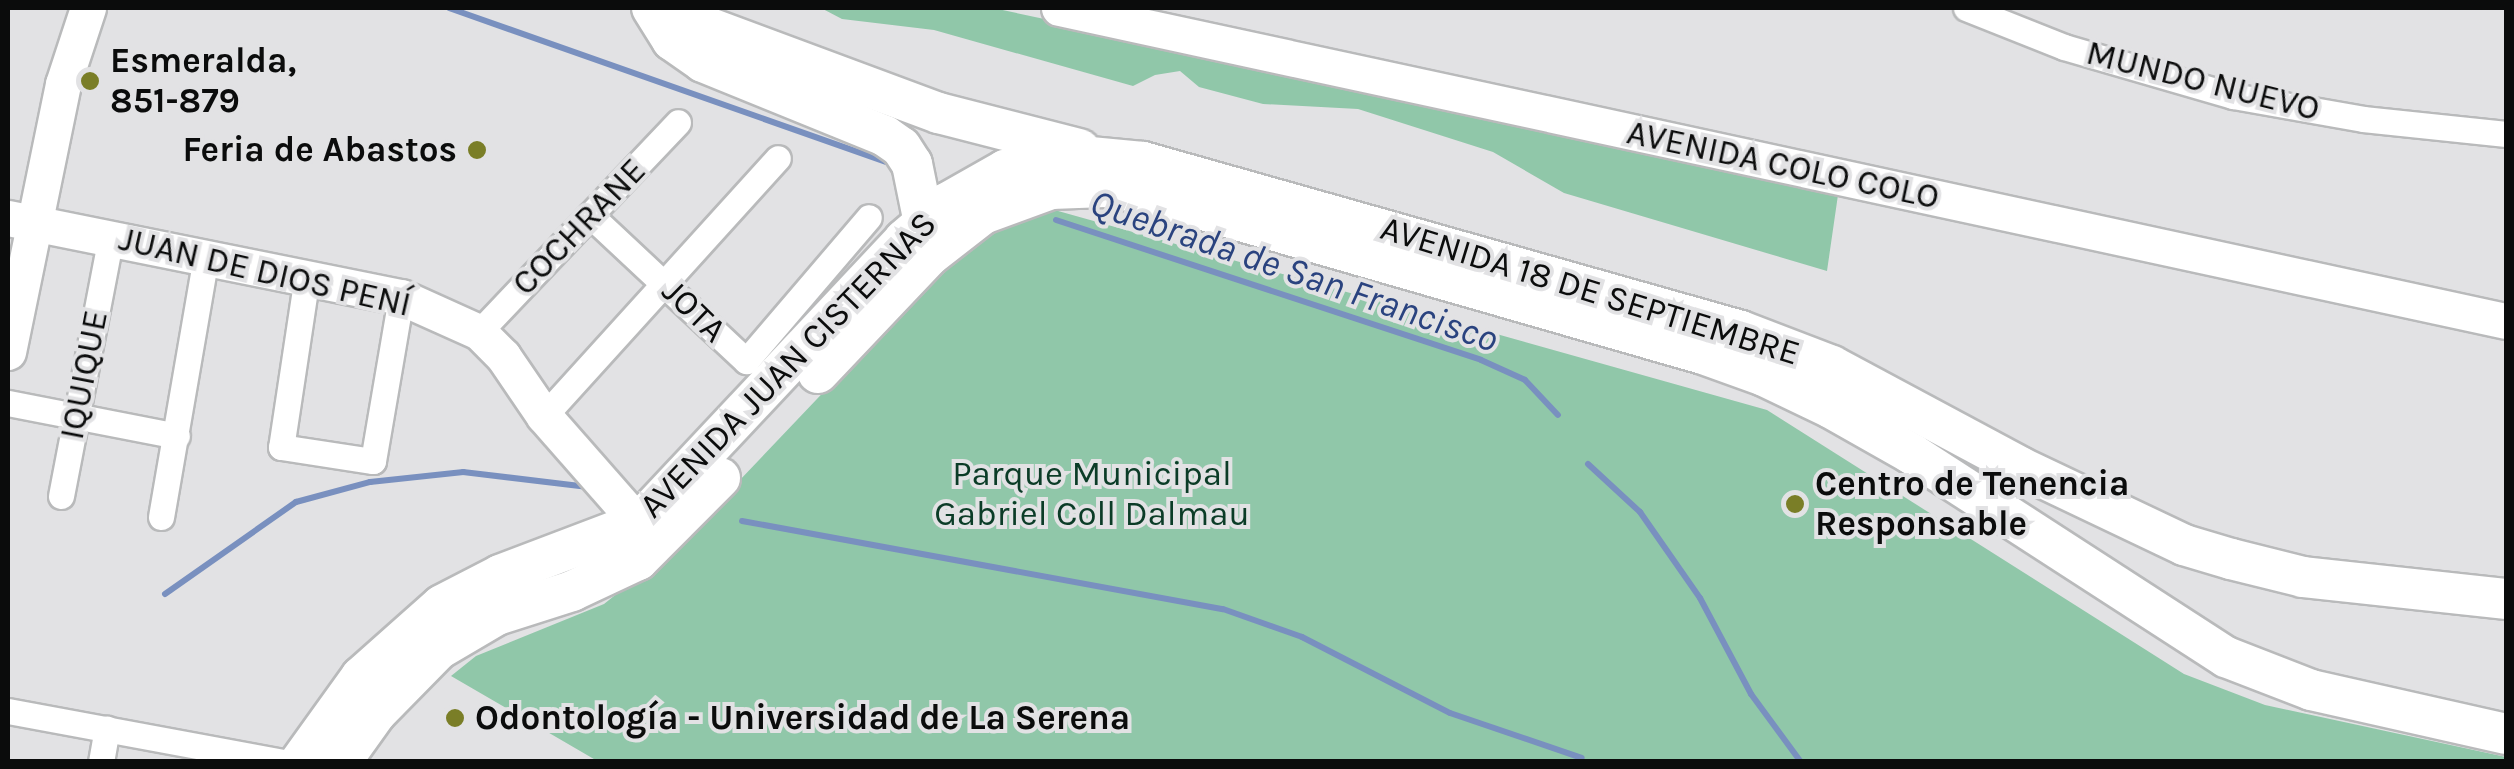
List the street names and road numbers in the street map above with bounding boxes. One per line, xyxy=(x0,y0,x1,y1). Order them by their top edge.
street label: MUNDO NUEVO xyxy=(2082,32,2324,130)
street label: AVENIDA COLO COLO xyxy=(1623,111,1943,219)
street label: COCHRANE xyxy=(503,150,655,304)
street label: AVENIDA JUAN CISTERNAS xyxy=(631,203,945,527)
street label: AVENIDA 18 DE SEPTIEMBRE xyxy=(1375,207,1805,375)
street label: JUAN DE DIOS PENÍ xyxy=(115,218,415,326)
street label: JOTA xyxy=(653,271,735,351)
street label: IQUIQUE xyxy=(51,307,117,443)

